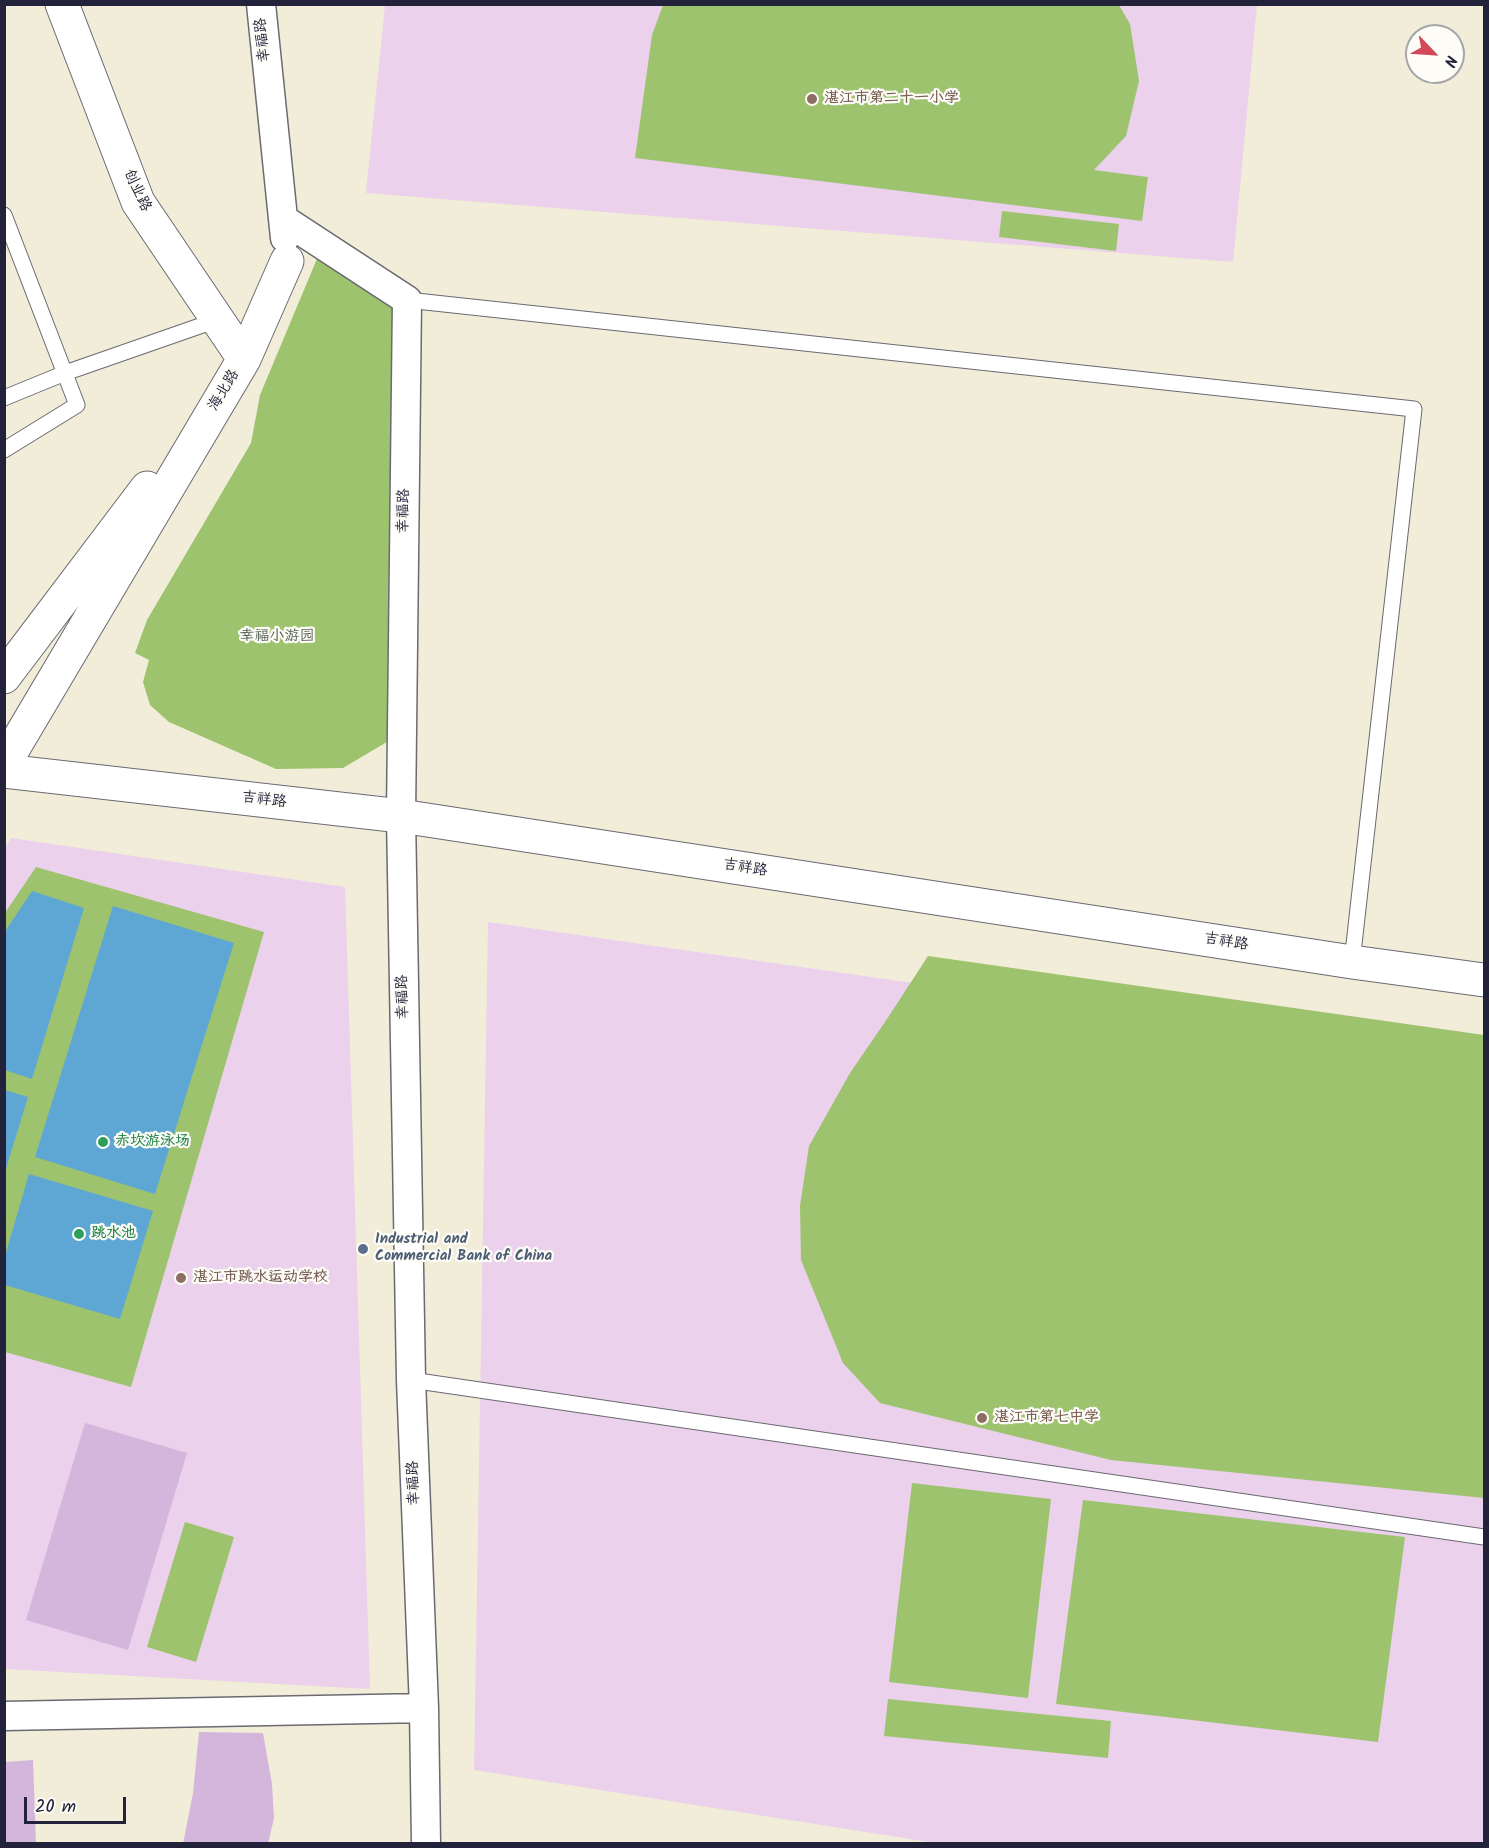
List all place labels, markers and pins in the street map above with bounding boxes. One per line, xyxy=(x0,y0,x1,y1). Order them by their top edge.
place label: 湛江市第二十一小学 xyxy=(824,90,959,108)
marker: 湛江市第二十一小学 xyxy=(805,92,819,106)
place label: 赤坎游泳场 xyxy=(115,1133,190,1151)
marker: 赤坎游泳场 xyxy=(96,1135,110,1149)
place label: 跳水池 xyxy=(91,1225,136,1243)
marker: 跳水池 xyxy=(72,1227,86,1241)
place label: Industrial and Commercial Bank of China xyxy=(375,1231,552,1266)
marker: Industrial and Commercial Bank of China xyxy=(356,1242,370,1256)
place label: 湛江市跳水运动学校 xyxy=(193,1269,328,1287)
marker: 湛江市跳水运动学校 xyxy=(174,1271,188,1285)
place label: 湛江市第七中学 xyxy=(994,1409,1099,1427)
marker: 湛江市第七中学 xyxy=(975,1411,989,1425)

